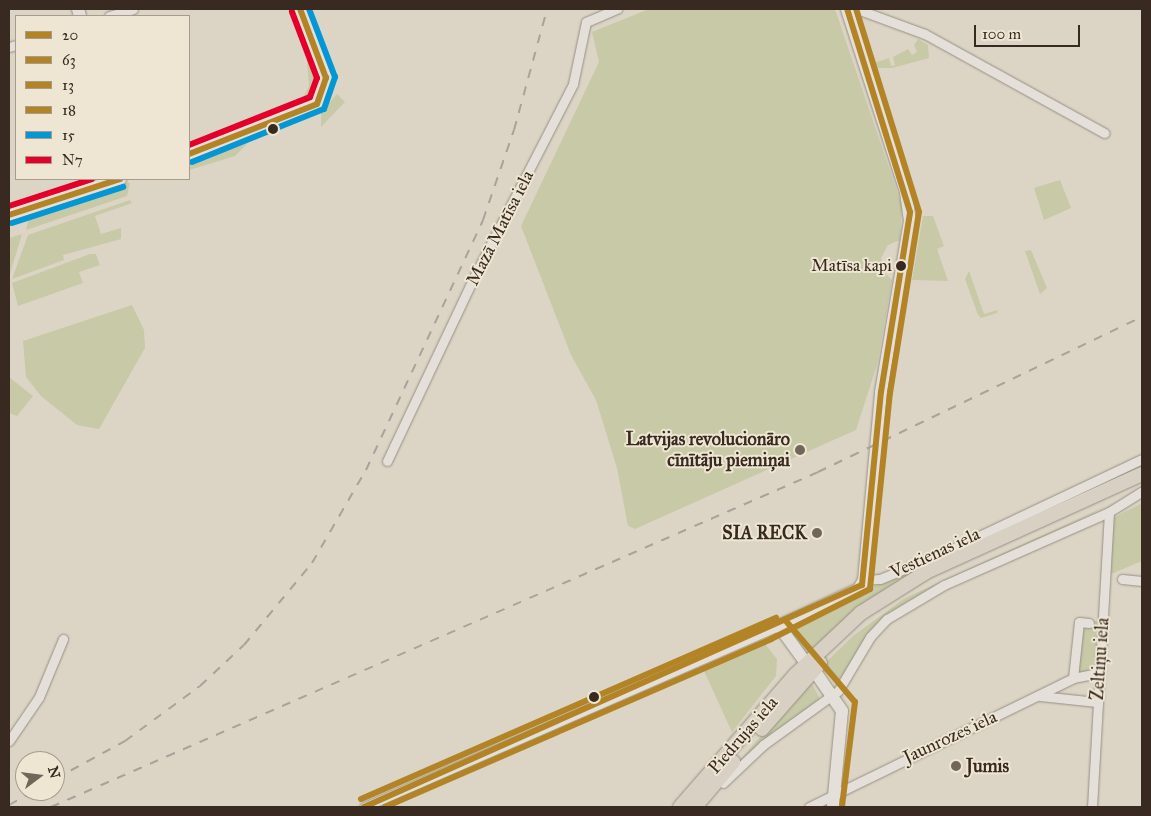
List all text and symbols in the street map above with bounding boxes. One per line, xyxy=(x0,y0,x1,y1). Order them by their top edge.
legend xyxy=(15,15,190,180)
scale bar xyxy=(976,15,1082,47)
text: 100 m xyxy=(982,25,1021,43)
text: 20 xyxy=(62,26,78,44)
text: 63 xyxy=(62,51,76,69)
text: 13 xyxy=(62,76,74,94)
text: 18 xyxy=(62,101,76,119)
unlabelled marker xyxy=(268,124,278,134)
text: 15 xyxy=(62,126,75,144)
text: N7 xyxy=(62,151,83,169)
street label: Mazā Matīsa iela xyxy=(462,167,538,289)
place label: Matīsa kapi xyxy=(811,256,892,276)
marker: Matīsa kapi xyxy=(896,261,906,271)
place label: Latvijas revolucionāro cīnītāju piemiņai xyxy=(626,429,790,472)
marker: Latvijas revolucionāro cīnītāju piemiņai xyxy=(794,444,806,456)
place label: SIA RECK xyxy=(722,522,807,544)
street label: Vestienas iela xyxy=(887,523,983,583)
marker: SIA RECK xyxy=(811,527,823,539)
street label: Zeltiņu iela xyxy=(1086,617,1114,701)
unlabelled marker xyxy=(589,692,599,702)
street label: Piedrujas iela xyxy=(704,692,782,778)
street label: Jaunrozes iela xyxy=(900,706,1000,768)
north arrow xyxy=(15,751,65,801)
place label: Jumis xyxy=(966,755,1009,777)
marker: Jumis xyxy=(950,760,962,772)
text: N xyxy=(44,764,64,780)

